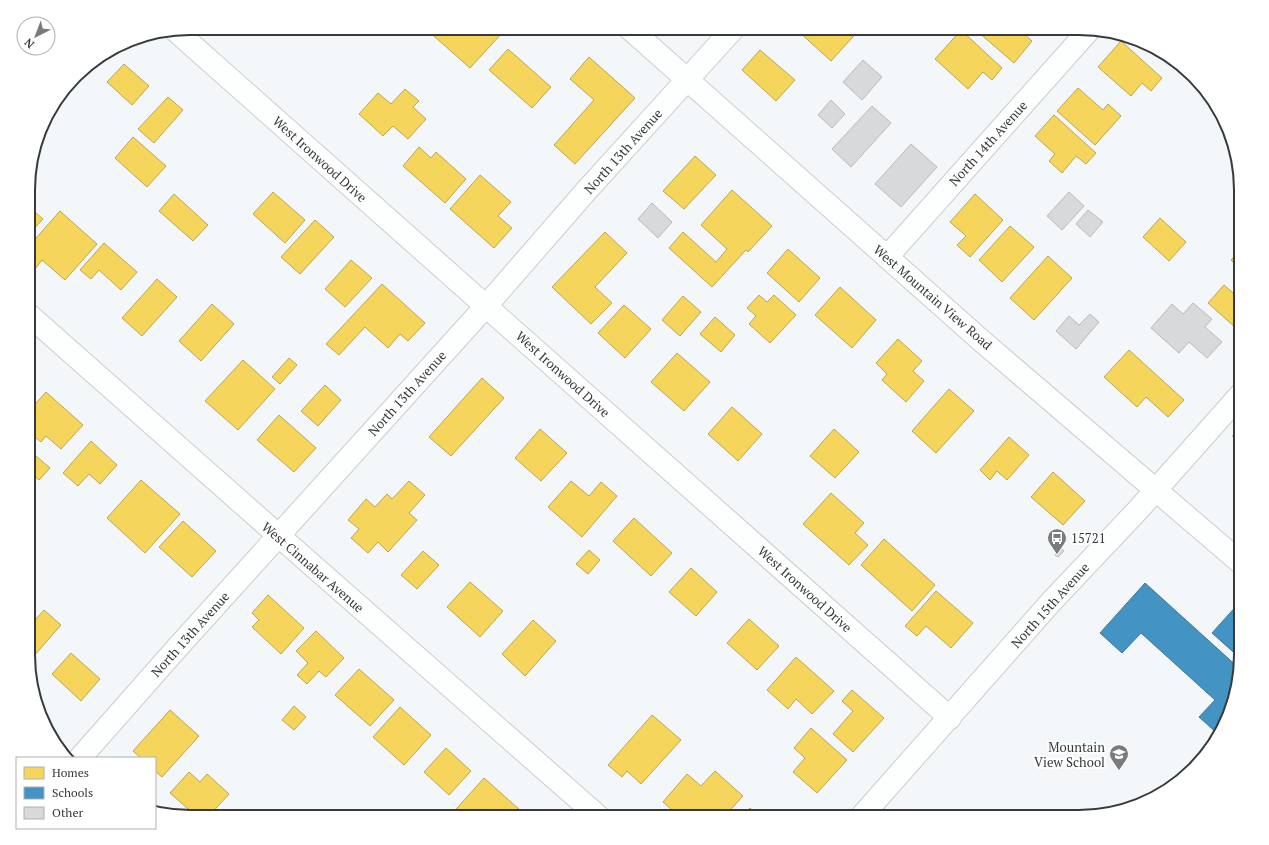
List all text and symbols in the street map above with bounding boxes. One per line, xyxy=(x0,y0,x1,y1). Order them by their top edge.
north arrow xyxy=(16,16,56,56)
text: N xyxy=(21,35,37,51)
street label: North 14th Avenue xyxy=(945,96,1031,190)
street label: North 13th Avenue xyxy=(580,104,666,198)
street label: West Ironwood Drive xyxy=(269,112,371,206)
street label: West Mountain View Road xyxy=(870,240,996,354)
street label: West Ironwood Drive xyxy=(512,327,614,421)
street label: North 13th Avenue xyxy=(364,346,450,440)
street label: West Cinnabar Avenue xyxy=(258,518,368,616)
bus stop icon: 15721 xyxy=(1046,527,1068,555)
place label: 15721 xyxy=(1071,529,1106,547)
street label: West Ironwood Drive xyxy=(754,542,856,636)
street label: North 15th Avenue xyxy=(1007,558,1093,652)
street label: North 13th Avenue xyxy=(147,587,233,681)
place label: Mountain View School xyxy=(1034,738,1105,771)
school or university icon: Mountain View School xyxy=(1108,743,1130,771)
legend xyxy=(16,757,156,829)
text: Homes xyxy=(52,765,89,780)
text: Schools xyxy=(52,785,93,800)
text: Other xyxy=(52,805,83,820)

